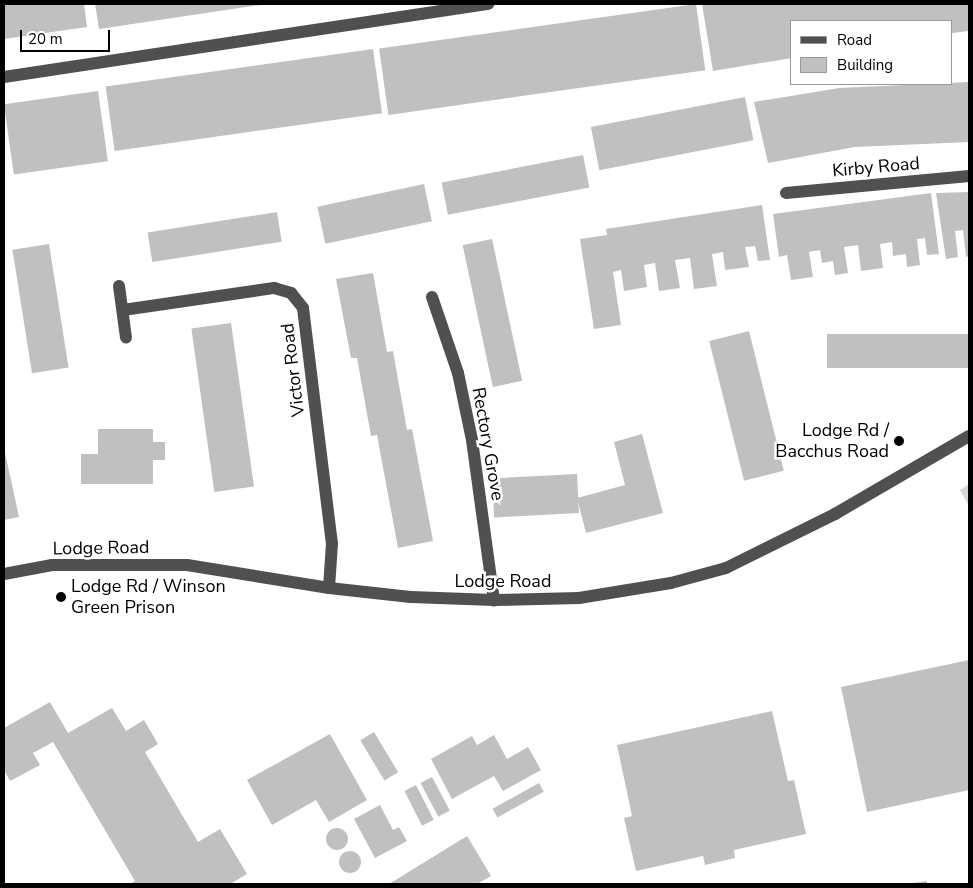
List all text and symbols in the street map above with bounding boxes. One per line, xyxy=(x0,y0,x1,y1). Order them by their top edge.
scale bar xyxy=(22,20,112,52)
legend xyxy=(790,20,953,85)
text: 20 m xyxy=(28,29,63,49)
text: Road xyxy=(837,30,872,50)
text: Building xyxy=(837,55,893,75)
street label: Kirby Road xyxy=(831,152,921,182)
street label: Victor Road xyxy=(277,322,309,418)
street label: Rectory Grove xyxy=(467,386,509,502)
place label: Lodge Rd / Bacchus Road xyxy=(775,420,889,462)
marker: Lodge Rd / Bacchus Road xyxy=(893,435,905,447)
street label: Lodge Road xyxy=(52,536,150,560)
street label: Lodge Road xyxy=(455,570,551,592)
place label: Lodge Rd / Winson Green Prison xyxy=(71,576,226,618)
marker: Lodge Rd / Winson Green Prison xyxy=(55,591,67,603)

